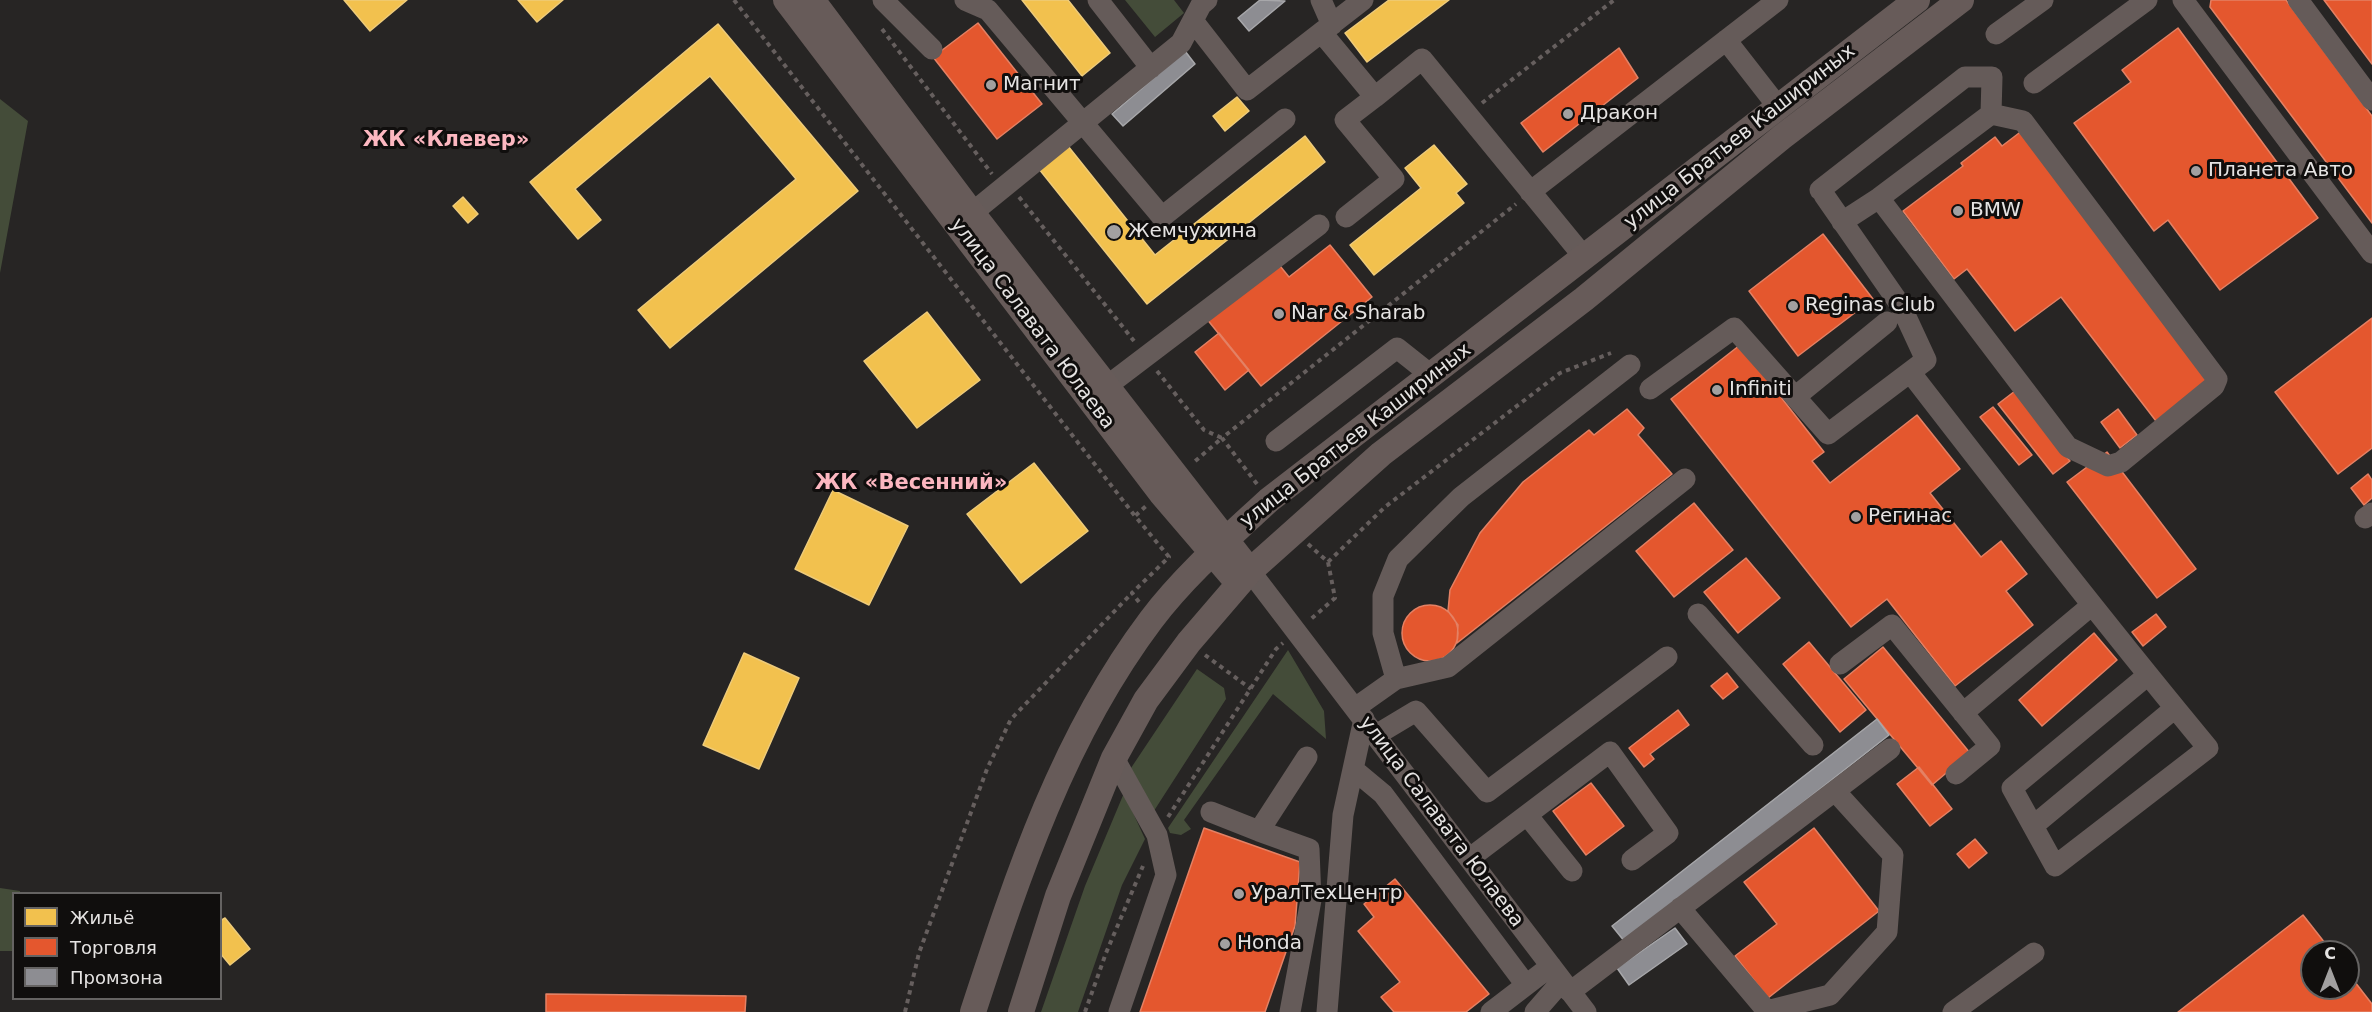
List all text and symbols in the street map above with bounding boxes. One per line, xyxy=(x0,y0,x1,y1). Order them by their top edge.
street label: улица Братьев Кашириных xyxy=(1620,39,1860,235)
place label: Магнит xyxy=(1003,73,1081,97)
marker: Магнит xyxy=(984,78,998,92)
place label: Дракон xyxy=(1580,102,1658,126)
marker: Дракон xyxy=(1561,107,1575,121)
district label: ЖК «Клевер» xyxy=(363,128,529,154)
place label: Планета Авто xyxy=(2208,159,2353,183)
marker: Планета Авто xyxy=(2189,164,2203,178)
place label: BMW xyxy=(1970,199,2021,223)
marker: BMW xyxy=(1951,204,1965,218)
street label: улица Салавата Юлаева xyxy=(945,214,1119,434)
place label: Жемчужина xyxy=(1128,220,1257,244)
marker: Жемчужина xyxy=(1105,223,1123,241)
place label: Reginas Club xyxy=(1805,294,1935,318)
marker: Reginas Club xyxy=(1786,299,1800,313)
place label: Nar & Sharab xyxy=(1291,302,1426,326)
marker: Nar & Sharab xyxy=(1272,307,1286,321)
street label: улица Братьев Кашириных xyxy=(1236,338,1476,534)
place label: Infiniti xyxy=(1729,378,1792,402)
marker: Infiniti xyxy=(1710,383,1724,397)
district label: ЖК «Весенний» xyxy=(815,471,1007,497)
place label: Регинас xyxy=(1868,505,1952,529)
marker: Регинас xyxy=(1849,510,1863,524)
street label: улица Салавата Юлаева xyxy=(1354,712,1528,932)
place label: УралТехЦентр xyxy=(1251,882,1403,906)
marker: УралТехЦентр xyxy=(1232,887,1246,901)
legend xyxy=(12,892,222,1000)
text: Жильё xyxy=(70,907,134,928)
place label: Honda xyxy=(1237,932,1302,956)
text: Торговля xyxy=(70,937,157,958)
marker: Honda xyxy=(1218,937,1232,951)
north arrow xyxy=(2300,940,2360,1000)
text: С xyxy=(2324,944,2336,963)
text: Промзона xyxy=(70,967,163,988)

